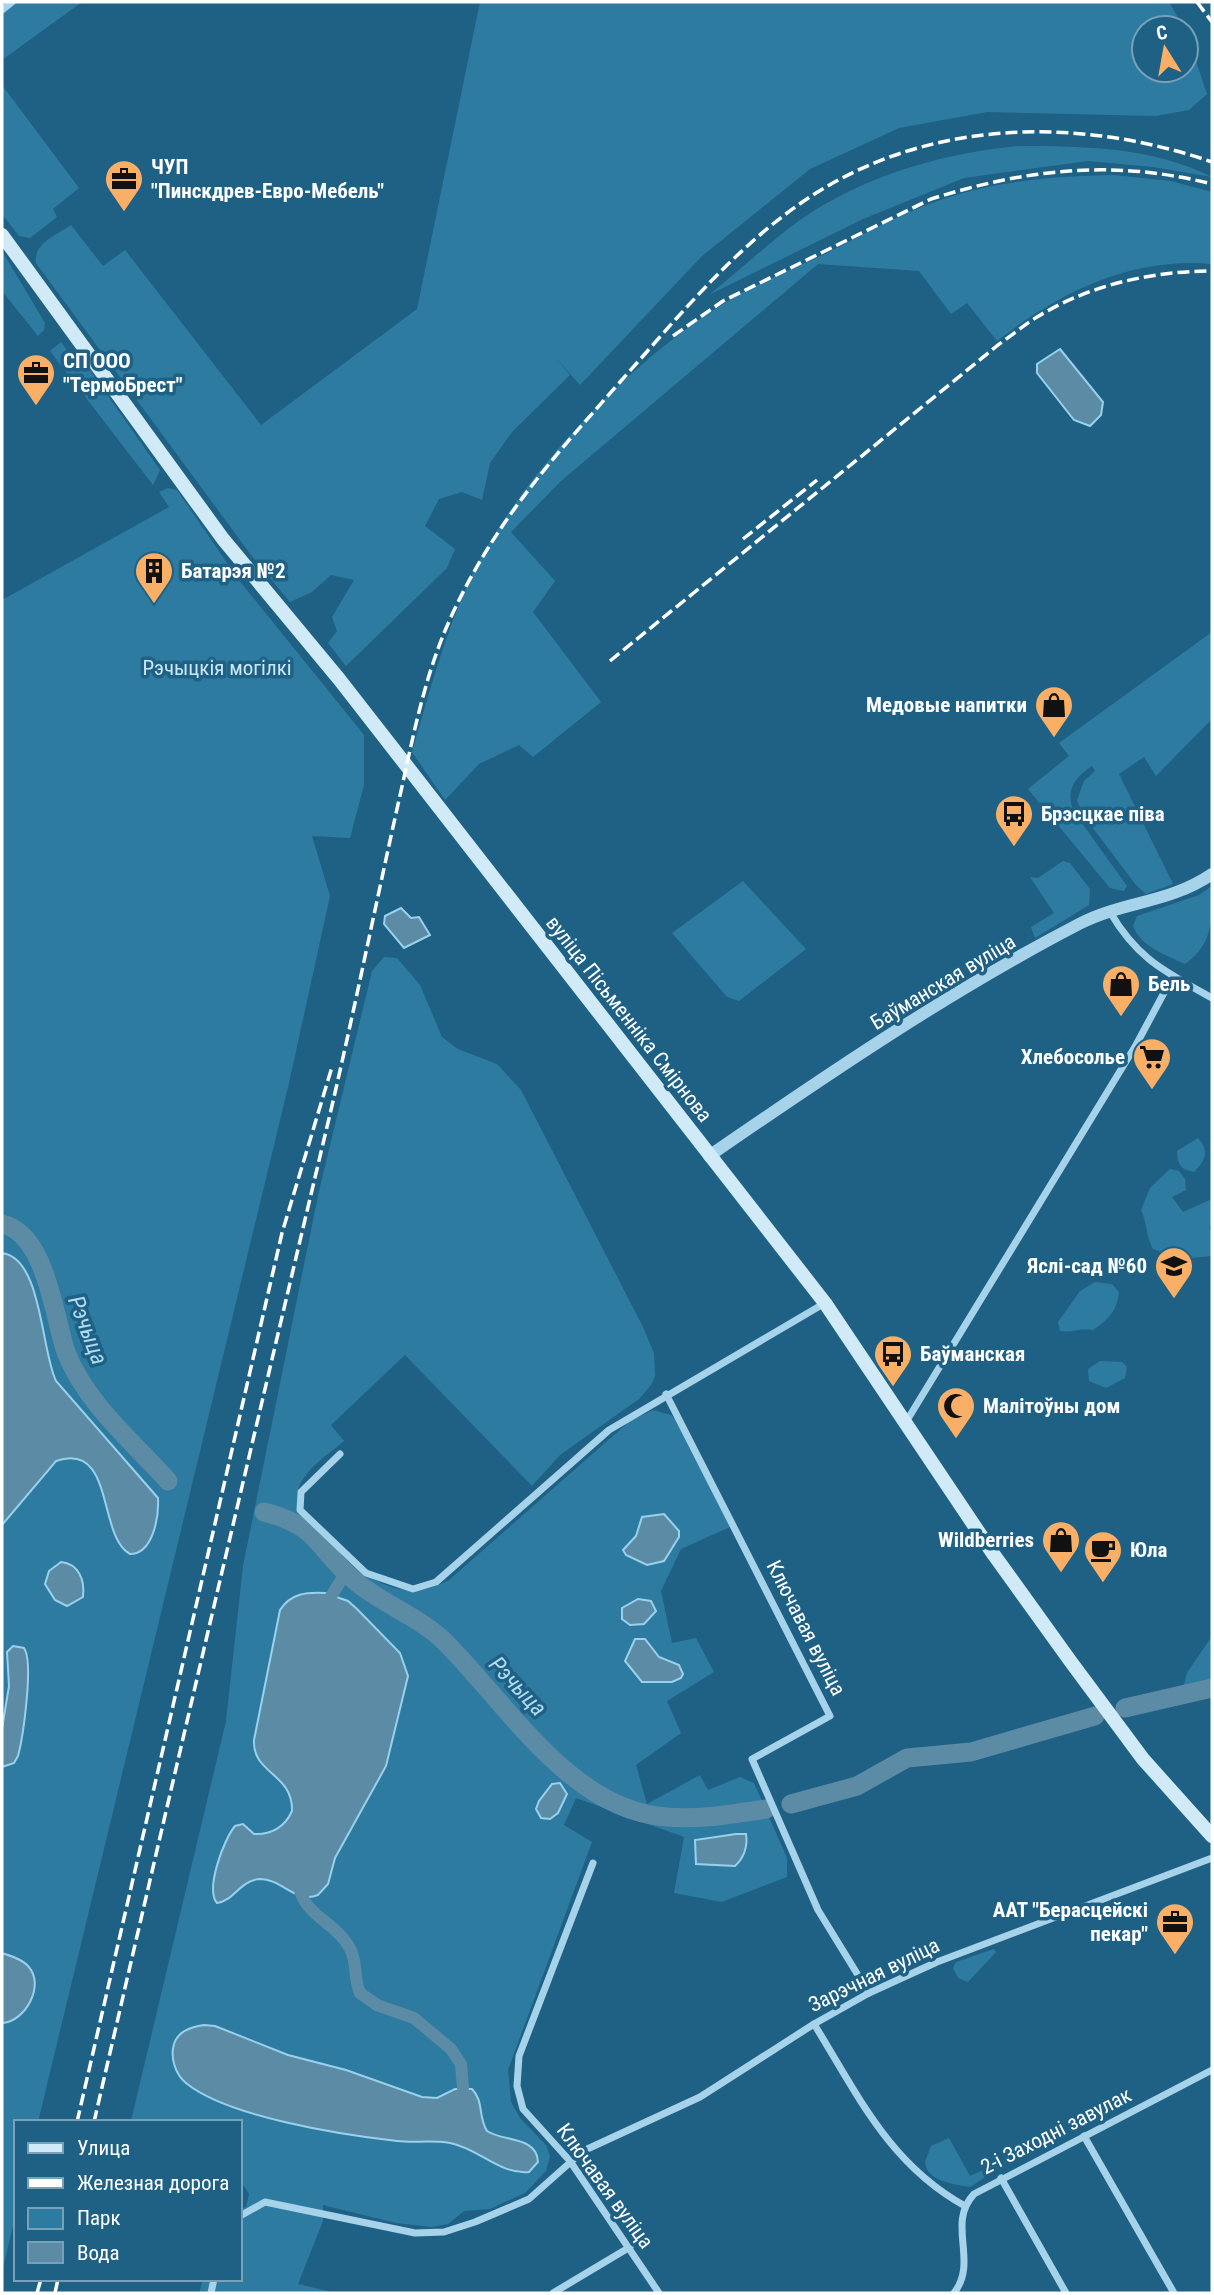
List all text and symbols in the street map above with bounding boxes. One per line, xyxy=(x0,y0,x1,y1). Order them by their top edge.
north arrow xyxy=(1130,14,1200,84)
text: С xyxy=(1154,20,1170,45)
place label: ЧУП "Пинскдрев-Евро-Мебель" xyxy=(151,155,384,203)
office icon: ЧУП "Пинскдрев-Евро-Мебель" xyxy=(103,158,145,213)
place label: СП ООО "ТермоБрест" xyxy=(63,349,183,397)
office icon: СП ООО "ТермоБрест" xyxy=(15,352,57,407)
building icon: Батарэя №2 xyxy=(133,550,175,605)
place label: Батарэя №2 xyxy=(181,559,286,583)
park label: Рэчыцкія могілкі xyxy=(142,656,292,680)
shop icon: Медовые напитки xyxy=(1033,684,1075,739)
place label: Медовые напитки xyxy=(866,693,1027,717)
bus stop icon: Брэсцкае піва xyxy=(993,793,1035,848)
place label: Брэсцкае піва xyxy=(1041,802,1165,826)
street label: вуліца Пісьменніка Смірнова xyxy=(541,911,717,1127)
street label: Баўманская вуліца xyxy=(866,929,1020,1035)
shop icon: Бель xyxy=(1100,963,1142,1018)
place label: Бель xyxy=(1148,972,1190,996)
supermarket icon: Хлебосолье xyxy=(1131,1036,1173,1091)
place label: Хлебосолье xyxy=(1021,1045,1125,1069)
school or university icon: Яслі-сад №60 xyxy=(1153,1245,1195,1300)
place label: Яслі-сад №60 xyxy=(1026,1254,1147,1278)
water label: Рэчыца xyxy=(62,1292,113,1368)
bus stop icon: Баўманская xyxy=(872,1333,914,1388)
place label: Баўманская xyxy=(920,1342,1025,1366)
mosque icon: Малітоўны дом xyxy=(935,1385,977,1440)
place label: Малітоўны дом xyxy=(983,1394,1120,1418)
shop icon: Wildberries xyxy=(1040,1519,1082,1574)
place label: Wildberries xyxy=(938,1528,1034,1552)
cafe icon: Юла xyxy=(1082,1529,1124,1584)
place label: Юла xyxy=(1130,1538,1167,1562)
street label: Ключавая вуліца xyxy=(762,1556,850,1700)
water label: Рэчыца xyxy=(483,1651,552,1722)
place label: ААТ "Берасцейскі пекар" xyxy=(993,1898,1148,1946)
office icon: ААТ "Берасцейскі пекар" xyxy=(1154,1901,1196,1956)
street label: Зарэчная вуліца xyxy=(805,1933,943,2017)
street label: 2-і Заходні завулак xyxy=(977,2083,1135,2179)
street label: Ключавая вуліца xyxy=(552,2119,658,2253)
legend xyxy=(14,2120,242,2281)
text: Улица xyxy=(77,2136,130,2160)
text: Железная дорога xyxy=(77,2171,229,2195)
text: Парк xyxy=(77,2206,121,2230)
text: Вода xyxy=(77,2241,120,2265)

